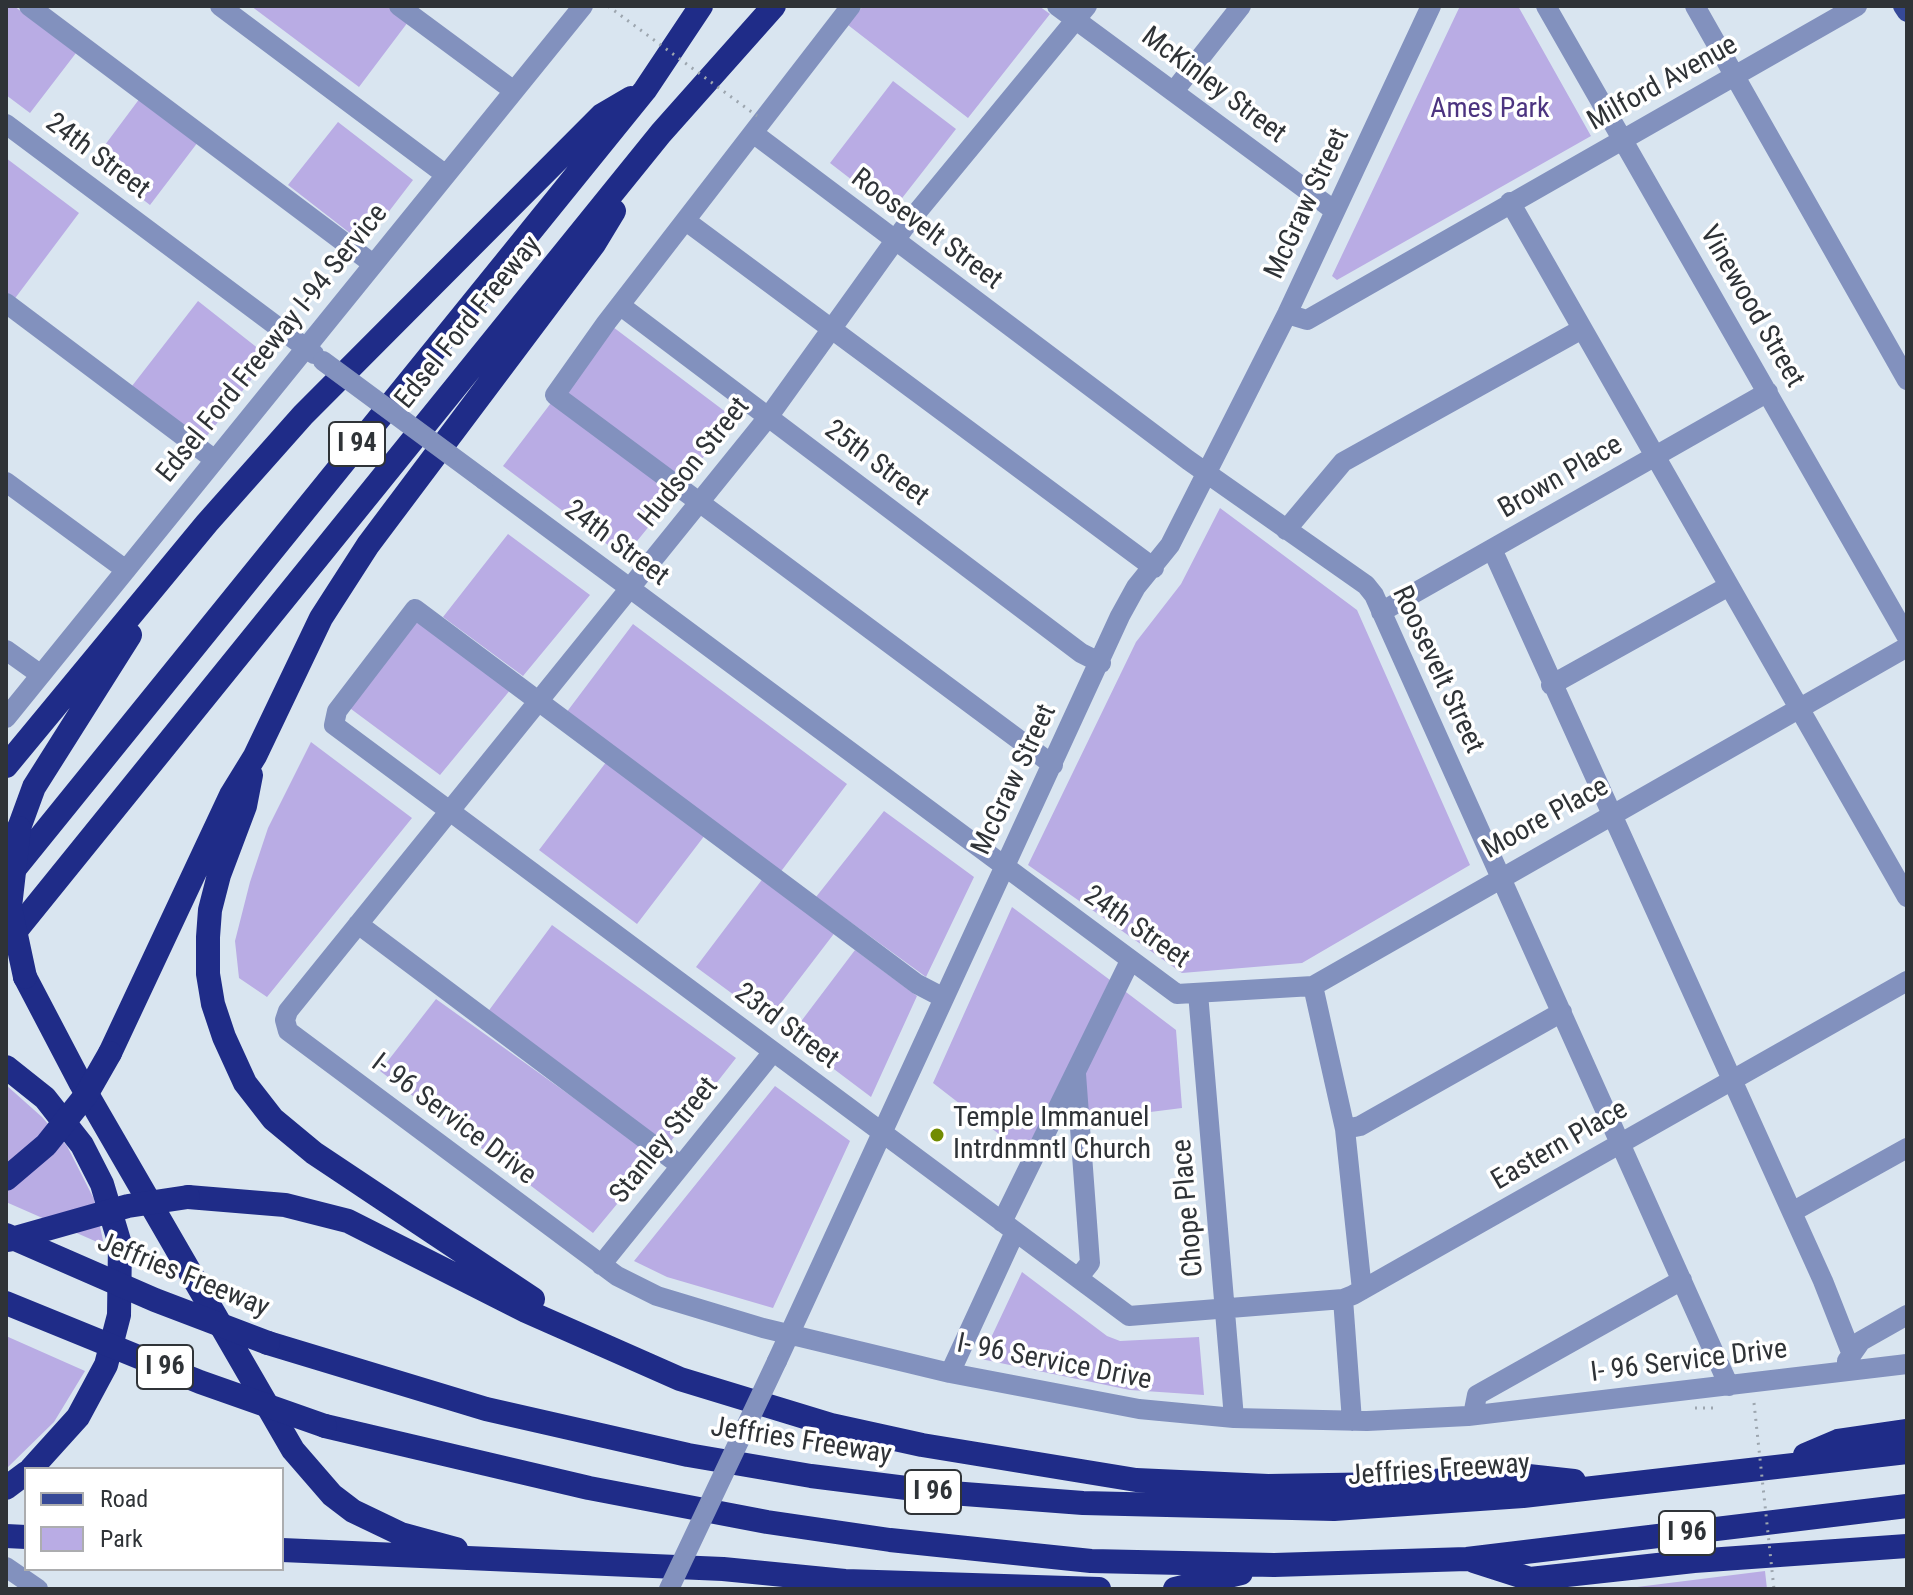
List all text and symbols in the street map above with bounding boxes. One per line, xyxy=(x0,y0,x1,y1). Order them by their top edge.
street label: McKinley Street xyxy=(1134,21,1292,151)
street label: Milford Avenue xyxy=(1582,29,1744,139)
park label: Ames Park xyxy=(1430,93,1550,127)
street label: 24th Street xyxy=(38,107,156,207)
street label: McGraw Street xyxy=(1258,123,1358,285)
street label: Roosevelt Street xyxy=(844,162,1008,298)
street label: Edsel Ford Freeway I-94 Service xyxy=(150,198,396,490)
street label: Vinewood Street xyxy=(1691,220,1811,394)
street label: Edsel Ford Freeway xyxy=(389,230,549,416)
street label: Hudson Street xyxy=(632,391,758,535)
street label: 25th Street xyxy=(817,414,935,514)
road number: I 94 xyxy=(329,422,385,466)
street label: Brown Place xyxy=(1493,429,1629,527)
street label: 24th Street xyxy=(557,494,675,594)
street label: Roosevelt Street xyxy=(1384,581,1490,759)
street label: McGraw Street xyxy=(965,699,1065,861)
street label: Moore Place xyxy=(1477,771,1615,867)
street label: 24th Street xyxy=(1077,879,1195,977)
street label: 23rd Street xyxy=(727,977,845,1077)
street label: I- 96 Service Drive xyxy=(364,1047,542,1193)
street label: Stanley Street xyxy=(604,1071,726,1211)
street label: Eastern Place xyxy=(1486,1094,1634,1198)
place label: Temple Immanuel Intrdnmntl Church xyxy=(953,1102,1151,1168)
marker: Temple Immanuel Intrdnmntl Church xyxy=(928,1126,946,1144)
street label: Chope Place xyxy=(1166,1138,1212,1278)
street label: Jeffries Freeway xyxy=(92,1226,274,1326)
street label: I- 96 Service Drive xyxy=(954,1328,1154,1398)
street label: I- 96 Service Drive xyxy=(1589,1333,1789,1391)
road number: I 96 xyxy=(137,1345,193,1389)
street label: Jeffries Freeway xyxy=(708,1411,894,1473)
street label: Jeffries Freeway xyxy=(1347,1448,1531,1494)
legend xyxy=(24,1467,284,1571)
road number: I 96 xyxy=(905,1470,961,1514)
text: Road xyxy=(100,1485,148,1513)
road number: I 96 xyxy=(1659,1511,1715,1555)
text: Park xyxy=(100,1525,143,1553)

